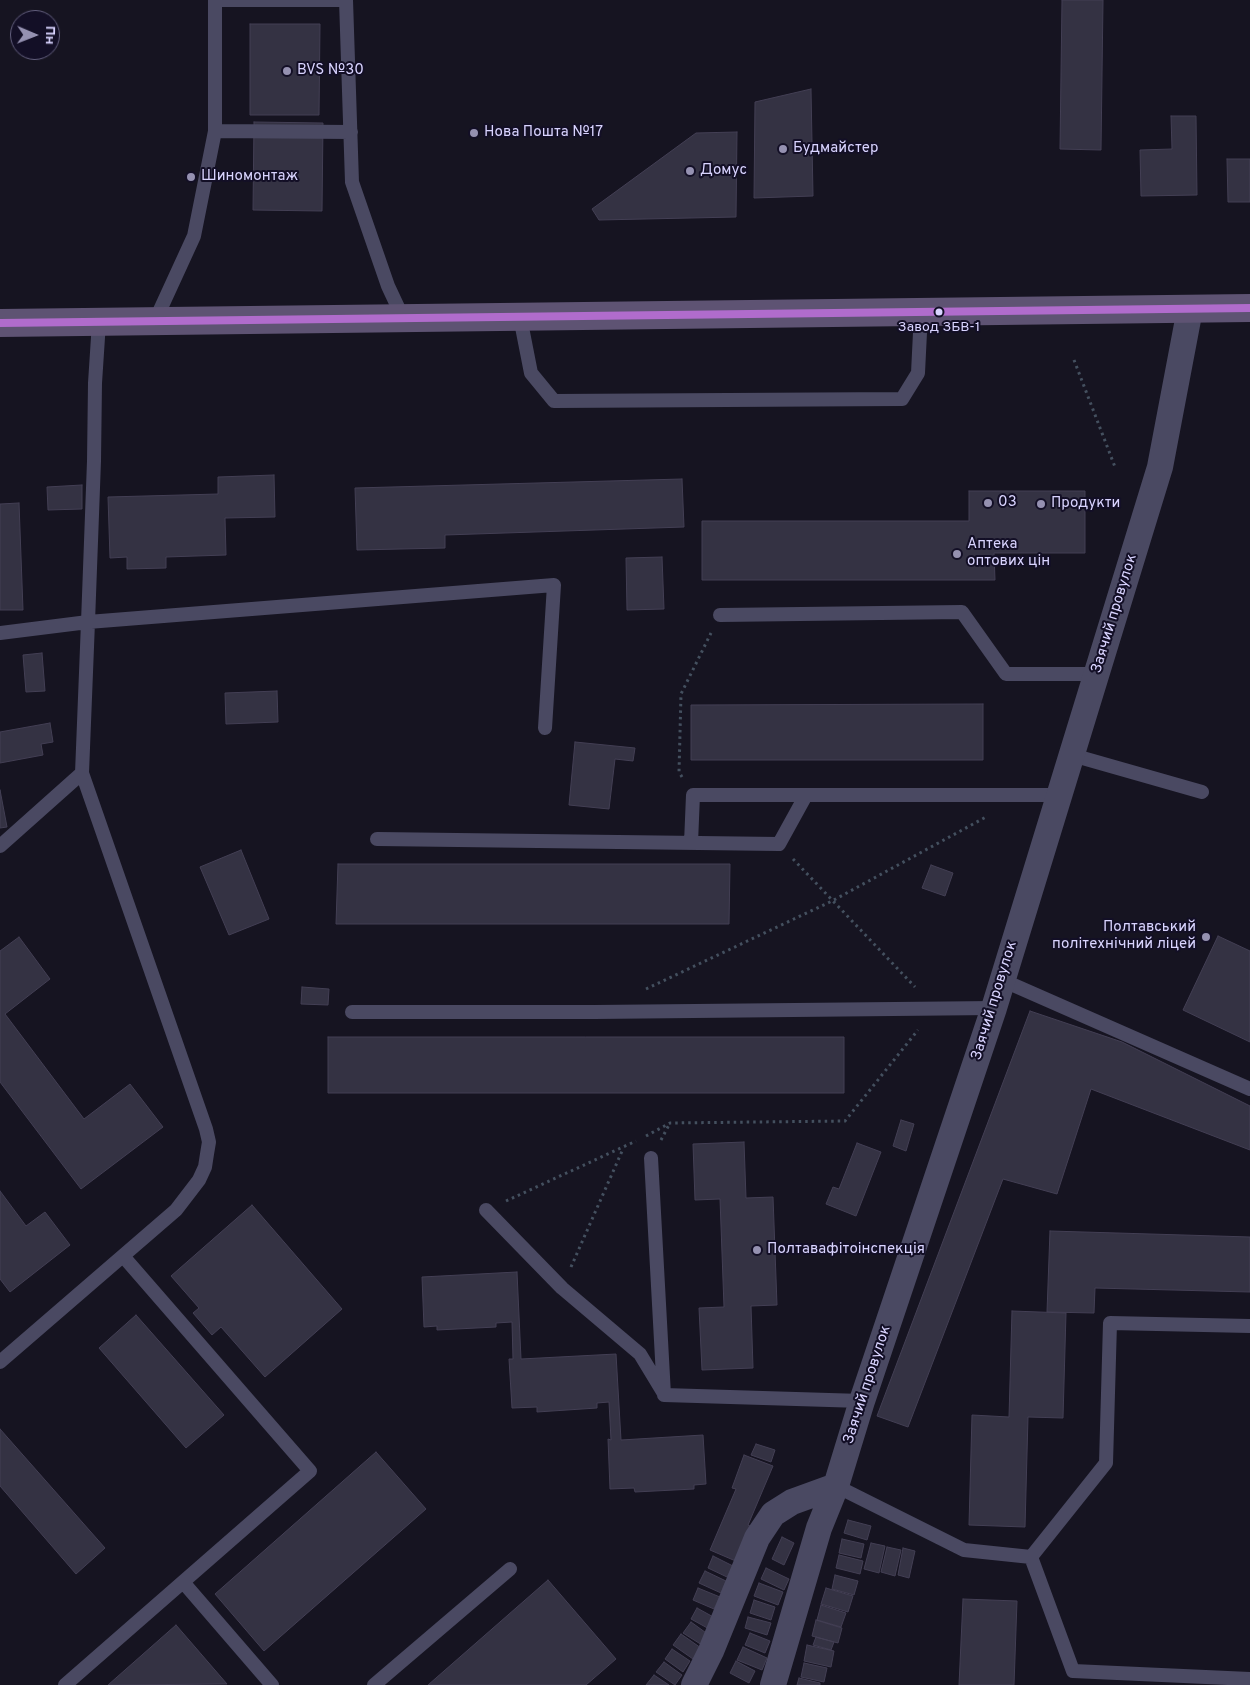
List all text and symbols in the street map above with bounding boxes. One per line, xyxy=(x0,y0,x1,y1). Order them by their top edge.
north arrow xyxy=(10,10,60,60)
text: Пн xyxy=(41,26,58,45)
place label: BVS №30 xyxy=(297,62,364,80)
marker: BVS №30 xyxy=(281,65,293,77)
place label: Нова Пошта №17 xyxy=(484,124,603,142)
marker: Нова Пошта №17 xyxy=(468,127,480,139)
place label: Будмайстер xyxy=(793,140,878,158)
marker: Будмайстер xyxy=(777,143,789,155)
place label: Домус xyxy=(700,162,747,180)
marker: Домус xyxy=(684,165,696,177)
place label: Шиномонтаж xyxy=(201,168,298,186)
marker: Шиномонтаж xyxy=(185,171,197,183)
marker: Завод ЗБВ-1 xyxy=(934,307,944,317)
place label: Завод ЗБВ-1 xyxy=(898,320,980,336)
place label: 03 xyxy=(998,494,1017,512)
place label: Продукти xyxy=(1051,495,1120,513)
marker: 03 xyxy=(982,497,994,509)
marker: Продукти xyxy=(1035,498,1047,510)
place label: Аптека оптових цін xyxy=(967,536,1050,571)
marker: Аптека оптових цін xyxy=(951,548,963,560)
street label: Заячий провулок xyxy=(1088,552,1142,676)
place label: Полтавський політехнічний ліцей xyxy=(1052,919,1196,954)
marker: Полтавський політехнічний ліцей xyxy=(1200,931,1212,943)
street label: Заячий провулок xyxy=(968,939,1022,1063)
place label: Полтавафітоінспекція xyxy=(767,1241,925,1259)
marker: Полтавафітоінспекція xyxy=(751,1244,763,1256)
street label: Заячий провулок xyxy=(840,1323,896,1447)

